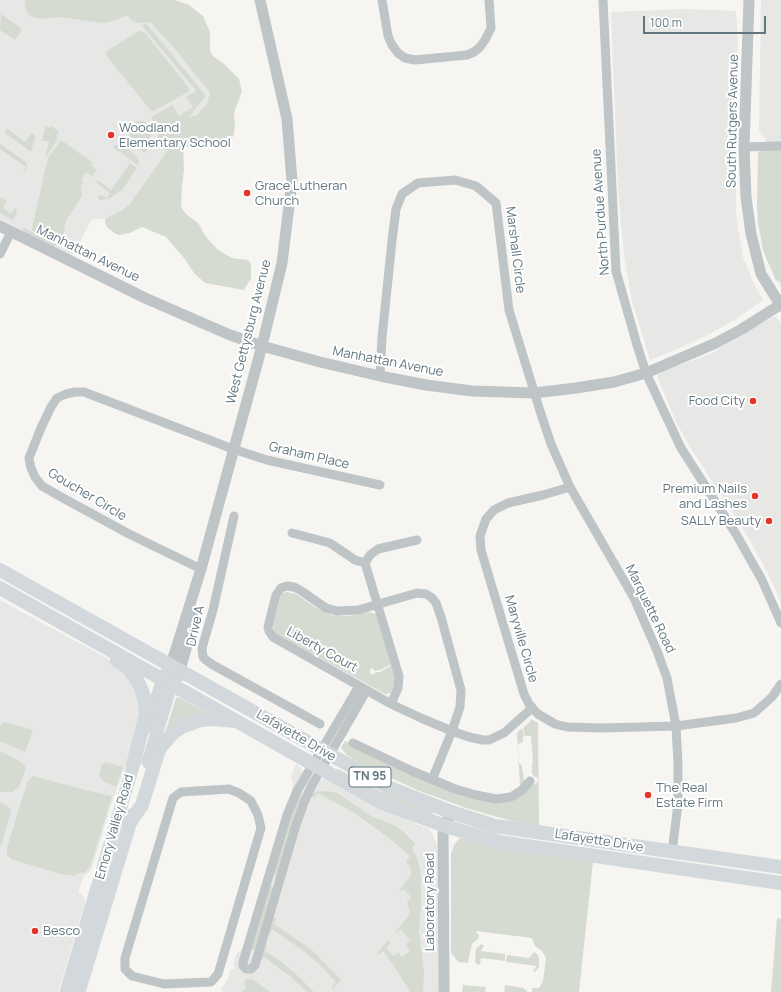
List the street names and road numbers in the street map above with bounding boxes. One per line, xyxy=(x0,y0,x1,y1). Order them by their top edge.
street label: South Rutgers Avenue xyxy=(724,54,742,188)
street label: North Purdue Avenue xyxy=(589,148,613,276)
street label: Marshall Circle xyxy=(502,206,528,294)
street label: Manhattan Avenue xyxy=(34,222,142,286)
street label: West Gettysburg Avenue xyxy=(223,258,275,406)
street label: Manhattan Avenue xyxy=(331,344,445,380)
street label: Graham Place xyxy=(267,439,351,473)
street label: Goucher Circle xyxy=(45,465,129,525)
street label: Marquette Road xyxy=(622,562,678,656)
street label: Maryville Circle xyxy=(501,594,541,684)
street label: Drive A xyxy=(184,604,208,648)
street label: Liberty Court xyxy=(284,624,360,676)
street label: Lafayette Drive xyxy=(253,707,339,765)
road number: TN 95 xyxy=(349,767,391,787)
street label: Emory Valley Road xyxy=(93,773,137,881)
street label: Lafayette Drive xyxy=(554,826,644,856)
street label: Laboratory Road xyxy=(422,853,438,951)

